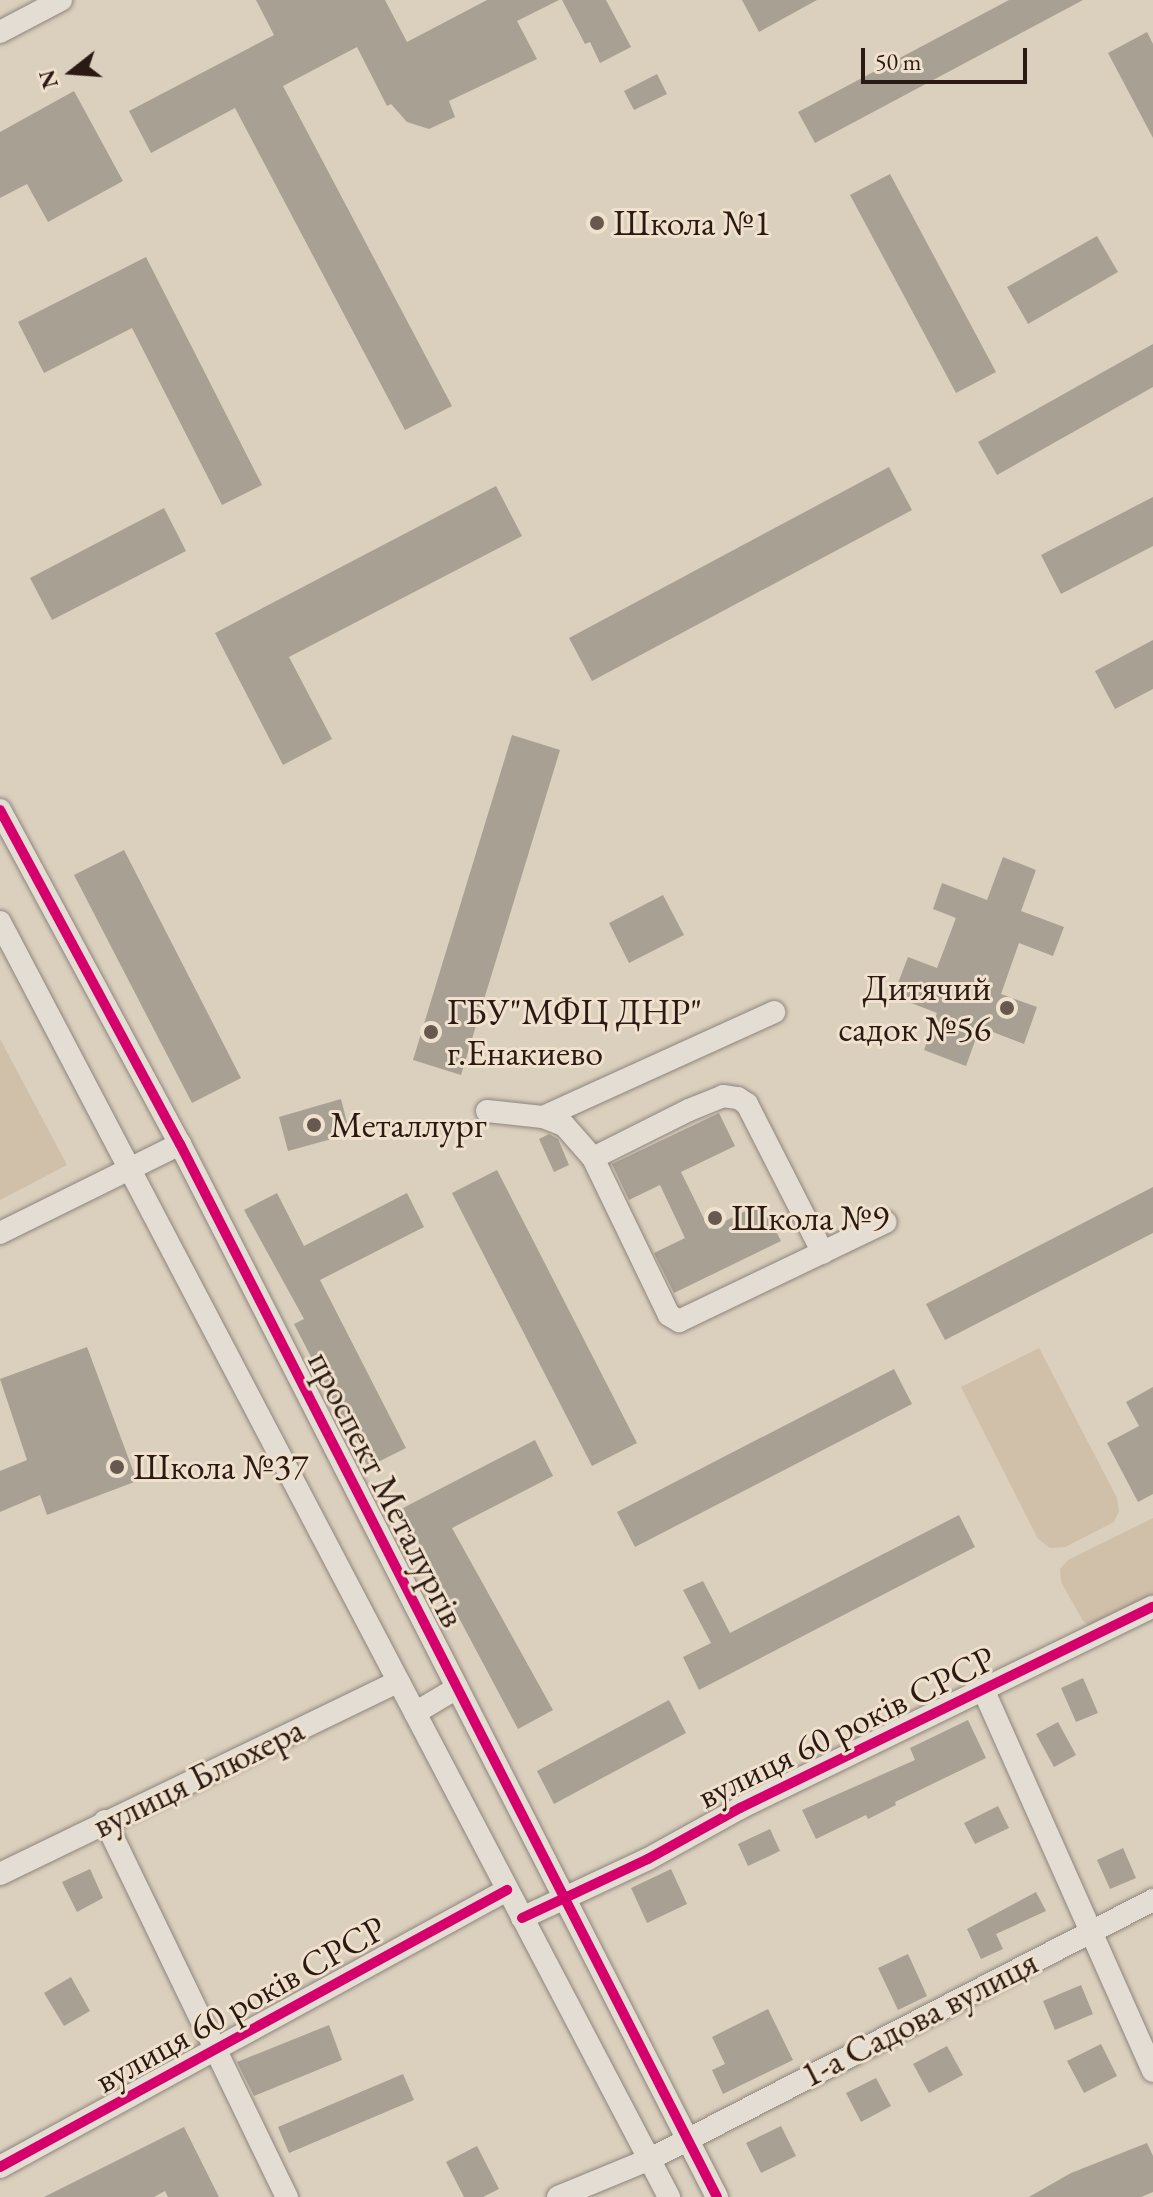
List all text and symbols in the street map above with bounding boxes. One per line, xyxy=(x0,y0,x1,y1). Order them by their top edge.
north arrow xyxy=(32,32,112,112)
scale bar xyxy=(865,32,1031,82)
text: 50 m xyxy=(875,46,922,77)
text: N xyxy=(32,66,65,92)
place label: Школа №1 xyxy=(613,201,771,245)
marker: Школа №1 xyxy=(588,214,606,232)
place label: Дитячий садок №56 xyxy=(838,965,991,1050)
place label: ГБУ"МФЦ ДНР" г.Енакиево xyxy=(447,989,702,1074)
marker: Дитячий садок №56 xyxy=(998,999,1016,1017)
marker: ГБУ"МФЦ ДНР" г.Енакиево xyxy=(422,1023,440,1041)
place label: Металлург xyxy=(330,1103,487,1147)
marker: Металлург xyxy=(305,1116,323,1134)
place label: Школа №9 xyxy=(731,1196,889,1240)
marker: Школа №9 xyxy=(706,1209,724,1227)
street label: проспект Металургів xyxy=(299,1344,475,1634)
place label: Школа №37 xyxy=(133,1445,308,1489)
marker: Школа №37 xyxy=(108,1458,126,1476)
street label: вулиця 60 років СРСР xyxy=(690,1636,1002,1818)
street label: вулиця Блюхера xyxy=(85,1707,311,1847)
street label: вулиця 60 років СРСР xyxy=(87,1906,393,2102)
street label: 1-а Садова вулиця xyxy=(793,1940,1045,2096)

